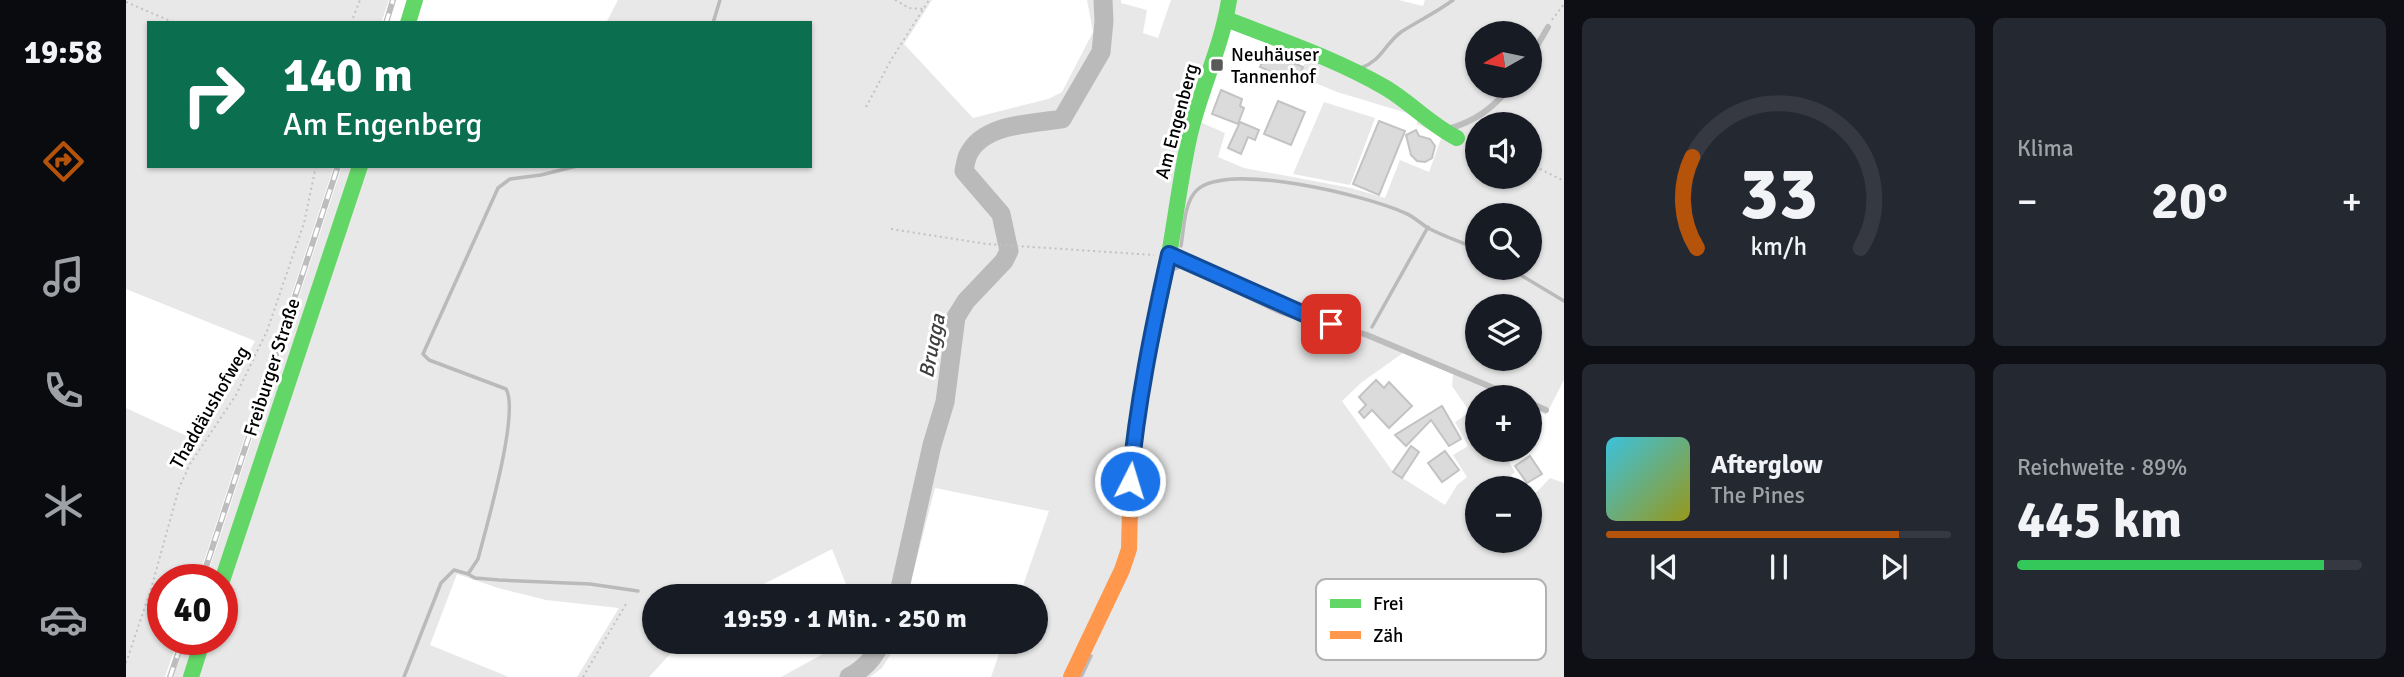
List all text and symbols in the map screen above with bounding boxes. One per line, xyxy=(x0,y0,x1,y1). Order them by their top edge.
north arrow xyxy=(1465,21,1542,98)
map controls xyxy=(1465,21,1542,553)
text: 19:58 xyxy=(24,33,102,72)
place label: Neuhäuser Tannenhof xyxy=(1231,43,1319,89)
text: 140 m xyxy=(283,45,413,105)
icon: right xyxy=(168,49,259,140)
marker: Neuhäuser Tannenhof xyxy=(1209,57,1225,73)
street label: Am Engenberg xyxy=(1150,61,1204,182)
text: Am Engenberg xyxy=(283,105,482,144)
button: sound xyxy=(1465,112,1542,189)
text: Klima xyxy=(2017,134,2074,163)
icon: directions xyxy=(39,137,88,186)
text: 33 xyxy=(1739,150,1818,239)
text: 20° xyxy=(2151,169,2228,233)
text: − xyxy=(2017,178,2038,225)
text: + xyxy=(2341,178,2362,225)
button: search xyxy=(1465,203,1542,280)
text: km/h xyxy=(1750,231,1807,262)
icon: music xyxy=(39,252,88,301)
pin xyxy=(1301,294,1361,354)
button: layers xyxy=(1465,294,1542,371)
street label: Freiburger Straße xyxy=(238,295,306,439)
icon: arrive xyxy=(1312,305,1350,343)
water label: Brugga xyxy=(913,311,951,380)
street label: Thaddäushofweg xyxy=(165,342,255,473)
icon: phone xyxy=(39,366,88,415)
button: + xyxy=(1465,385,1542,462)
position arrow xyxy=(1093,444,1167,518)
text: Afterglow xyxy=(1711,449,1823,481)
text: Reichweite · 89% xyxy=(2017,453,2187,482)
button: − xyxy=(1465,476,1542,553)
icon: climate xyxy=(39,481,88,530)
text: The Pines xyxy=(1711,481,1805,510)
text: 445 km xyxy=(2017,488,2182,552)
icon: previous xyxy=(1645,548,1683,586)
icon: pause xyxy=(1760,548,1798,586)
icon: next xyxy=(1875,548,1913,586)
speed limit sign: 40 xyxy=(147,564,238,655)
legend xyxy=(1316,579,1546,660)
text: Frei xyxy=(1373,592,1404,616)
icon: car xyxy=(39,595,88,644)
text: 19:59 · 1 Min. · 250 m xyxy=(723,603,967,635)
text: Zäh xyxy=(1373,624,1403,648)

